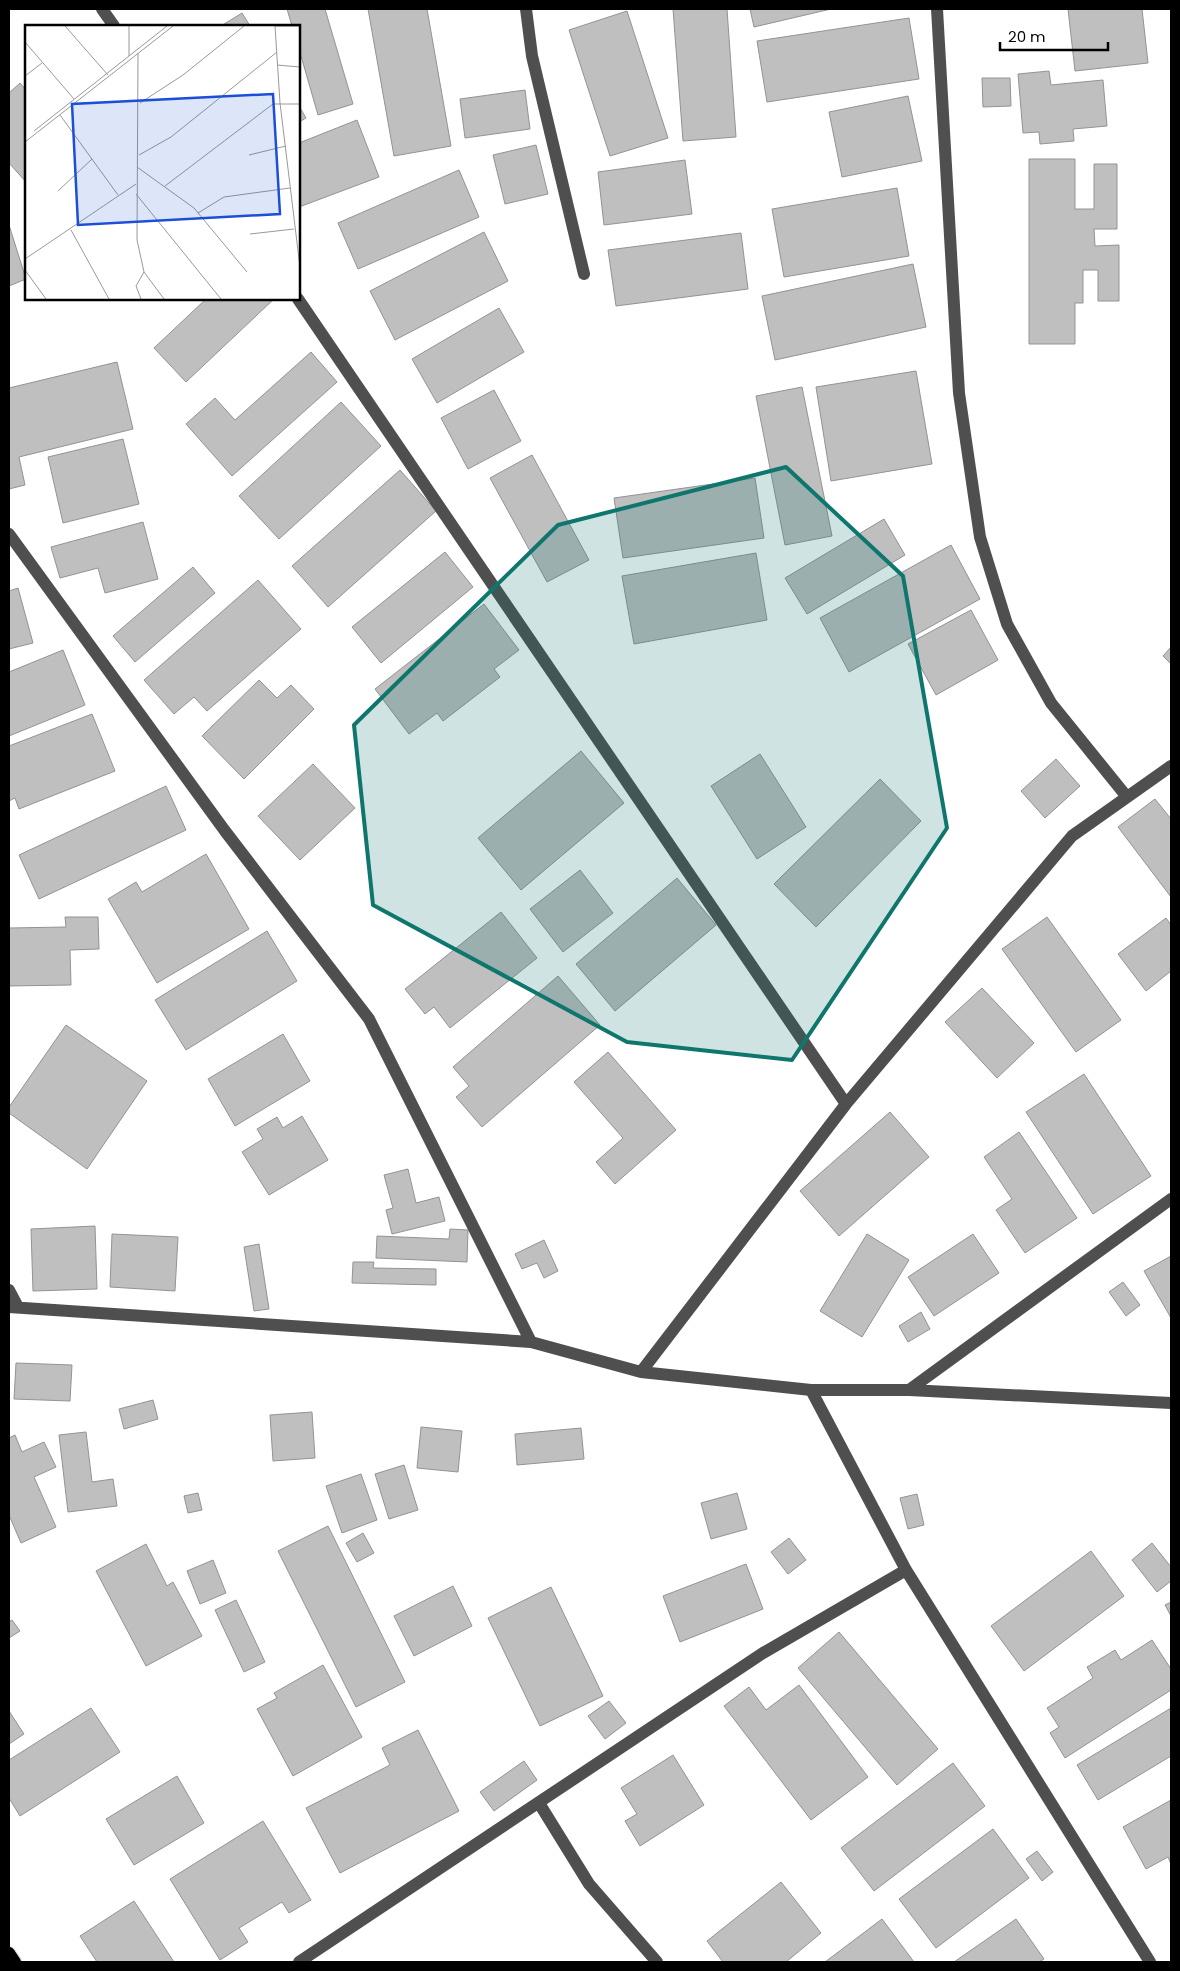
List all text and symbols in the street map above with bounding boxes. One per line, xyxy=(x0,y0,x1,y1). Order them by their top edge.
scale bar xyxy=(1000,20,1108,52)
inset map xyxy=(25,25,300,300)
text: 20 m xyxy=(1008,26,1046,47)

